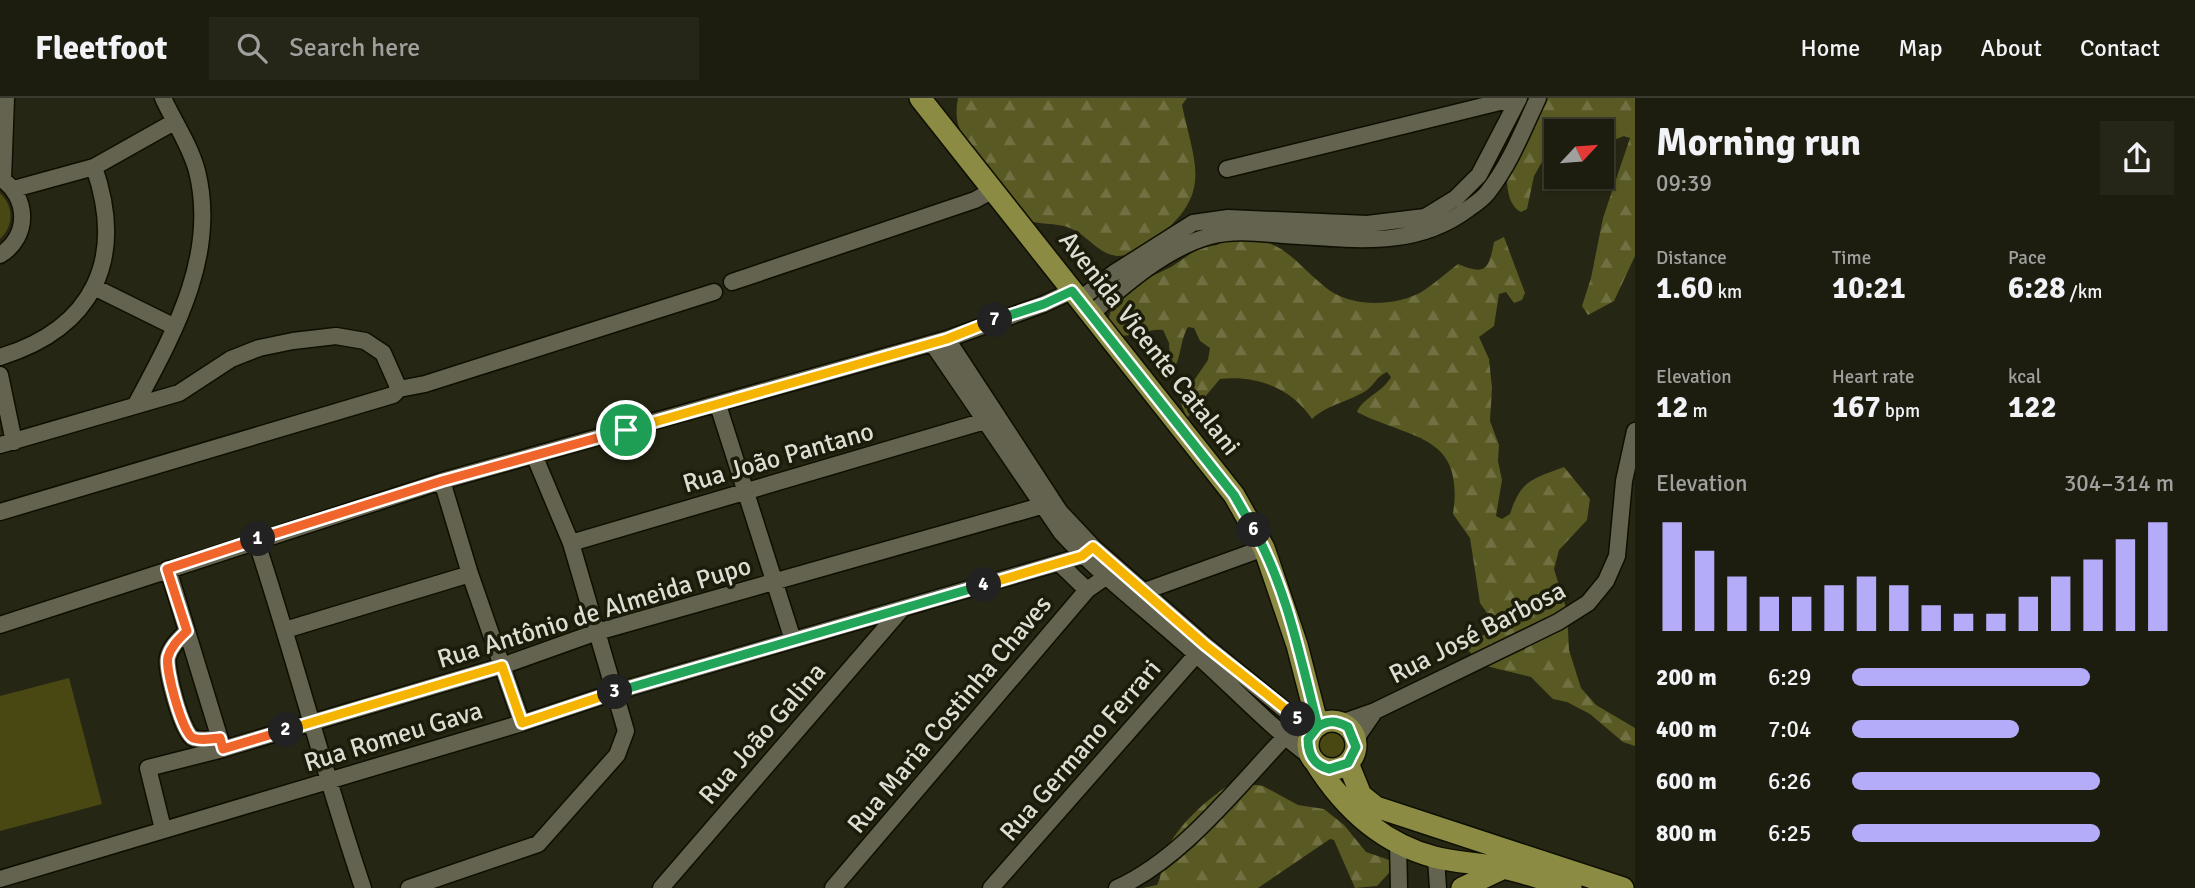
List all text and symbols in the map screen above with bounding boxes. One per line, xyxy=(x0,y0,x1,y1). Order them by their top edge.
search box xyxy=(209,17,699,80)
text: Fleetfoot xyxy=(35,28,167,69)
icon: search xyxy=(233,29,271,67)
text: Search here xyxy=(289,32,420,64)
text: Home xyxy=(1800,33,1860,63)
text: Map xyxy=(1898,33,1943,63)
text: About xyxy=(1981,33,2042,63)
text: Contact xyxy=(2080,33,2160,63)
north arrow xyxy=(1544,119,1614,189)
map controls xyxy=(1544,119,1614,189)
text: Morning run xyxy=(1656,119,1861,166)
button: share xyxy=(2100,121,2174,195)
text: 09:39 xyxy=(1656,169,1712,198)
street label: Avenida Vicente Catalani xyxy=(1052,225,1247,462)
text: Distance xyxy=(1656,246,1727,270)
text: Time xyxy=(1832,246,1871,270)
text: Pace xyxy=(2008,246,2046,270)
text: 1.60 xyxy=(1656,270,1713,307)
text: 10:21 xyxy=(1832,270,1906,307)
text: 6:28 xyxy=(2008,270,2065,307)
text: km xyxy=(1713,280,1742,304)
text: /km xyxy=(2065,280,2102,304)
pin: 7 xyxy=(978,302,1012,338)
text: 7 xyxy=(989,307,1000,331)
text: Elevation xyxy=(1656,365,1732,389)
text: Heart rate xyxy=(1832,365,1914,389)
text: kcal xyxy=(2008,365,2041,389)
text: 12 xyxy=(1656,389,1688,426)
text: 167 xyxy=(1832,389,1881,426)
text: 122 xyxy=(2008,389,2057,426)
text: m xyxy=(1688,399,1708,423)
text: bpm xyxy=(1881,399,1920,423)
pin xyxy=(596,400,656,460)
icon: arrive xyxy=(607,411,645,449)
street label: Rua João Pantano xyxy=(679,415,877,501)
text: Elevation xyxy=(1656,469,1748,498)
text: 304–314 m xyxy=(2064,469,2174,498)
pin: 6 xyxy=(1236,512,1272,548)
text: 6 xyxy=(1248,517,1259,541)
pin: 1 xyxy=(240,522,276,556)
text: 1 xyxy=(252,526,263,550)
street label: Rua Antônio de Almeida Pupo xyxy=(434,550,755,676)
pin: 4 xyxy=(967,568,1002,602)
text: 4 xyxy=(978,572,989,596)
street label: Rua José Barbosa xyxy=(1384,575,1571,691)
street label: Rua Maria Costinha Chaves xyxy=(841,589,1059,840)
street label: Rua Germano Ferrari xyxy=(993,653,1168,848)
street label: Rua João Galina xyxy=(692,656,833,811)
text: 200 m xyxy=(1656,663,1717,692)
text: 6:29 xyxy=(1768,663,1811,692)
pin: 3 xyxy=(598,674,632,710)
text: 3 xyxy=(609,679,620,703)
street label: Rua Romeu Gava xyxy=(300,695,486,779)
pin: 5 xyxy=(1280,702,1316,736)
text: 5 xyxy=(1292,706,1303,730)
pin: 2 xyxy=(268,712,304,748)
text: 400 m xyxy=(1656,715,1717,744)
text: 7:04 xyxy=(1768,715,1811,744)
text: 2 xyxy=(280,717,291,741)
text: 600 m xyxy=(1656,767,1717,796)
text: 6:26 xyxy=(1768,767,1811,796)
text: 800 m xyxy=(1656,819,1717,848)
text: 6:25 xyxy=(1768,819,1811,848)

